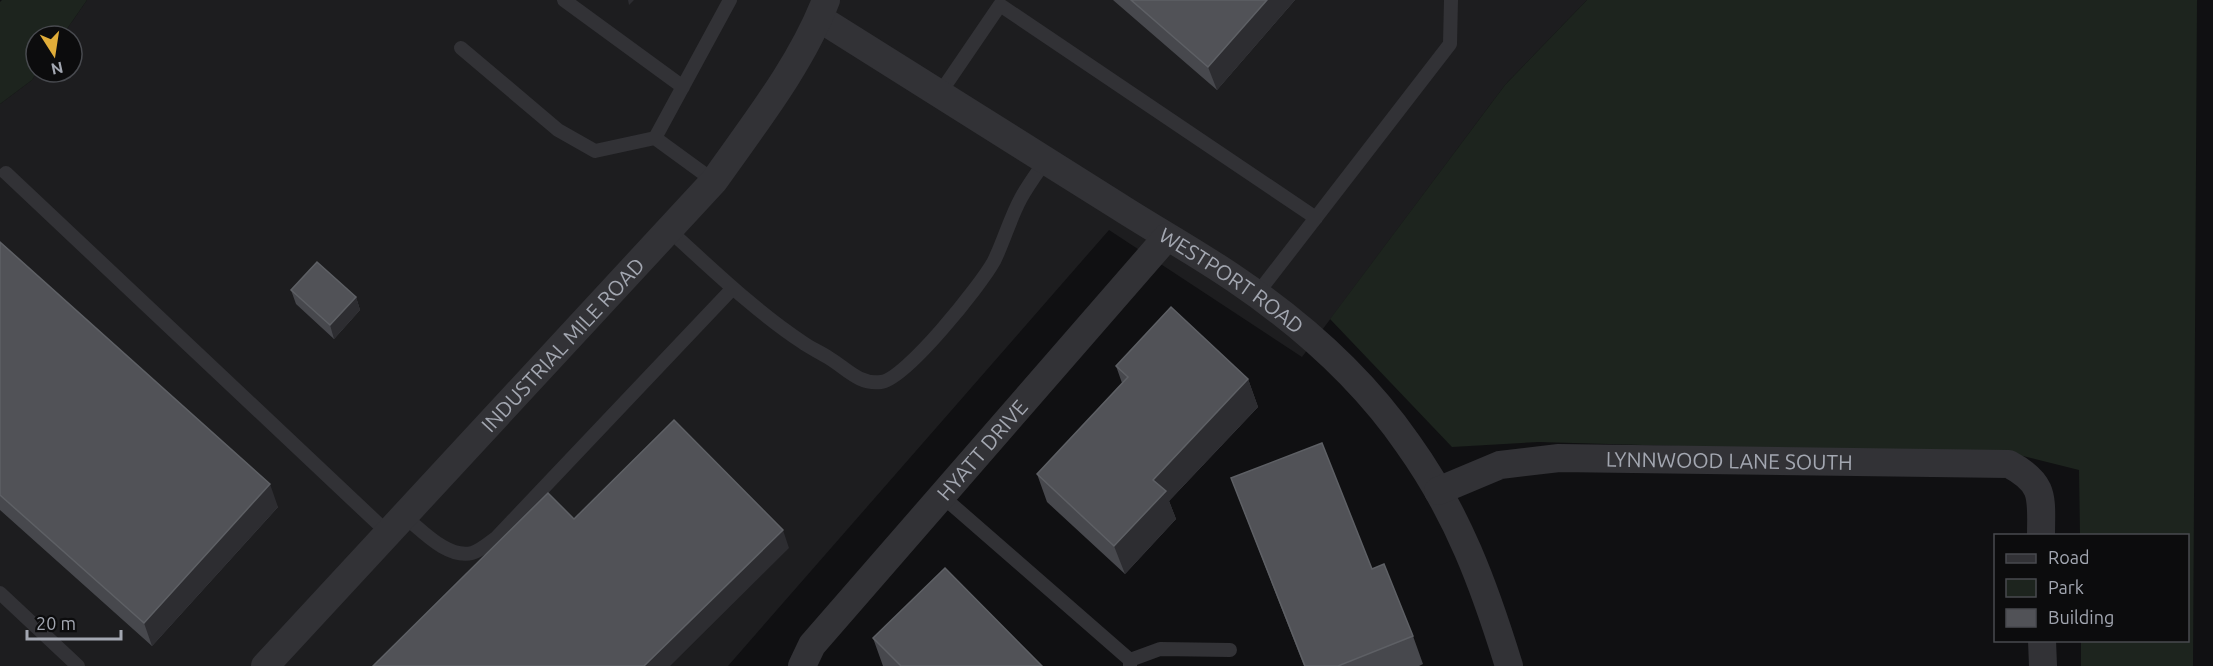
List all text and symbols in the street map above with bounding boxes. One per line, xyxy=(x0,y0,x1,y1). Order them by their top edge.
north arrow xyxy=(24,24,84,84)
text: N xyxy=(49,59,65,79)
street label: WESTPORT ROAD xyxy=(1155,222,1309,338)
street label: INDUSTRIAL MILE ROAD xyxy=(476,253,649,437)
street label: HYATT DRIVE xyxy=(932,395,1032,505)
street label: LYNNWOOD LANE SOUTH xyxy=(1606,447,1853,474)
legend xyxy=(1994,534,2189,642)
text: Road xyxy=(2048,547,2090,567)
text: Park xyxy=(2048,577,2084,597)
scale bar xyxy=(27,603,122,641)
text: Building xyxy=(2048,607,2114,627)
text: 20 m xyxy=(36,613,76,633)

